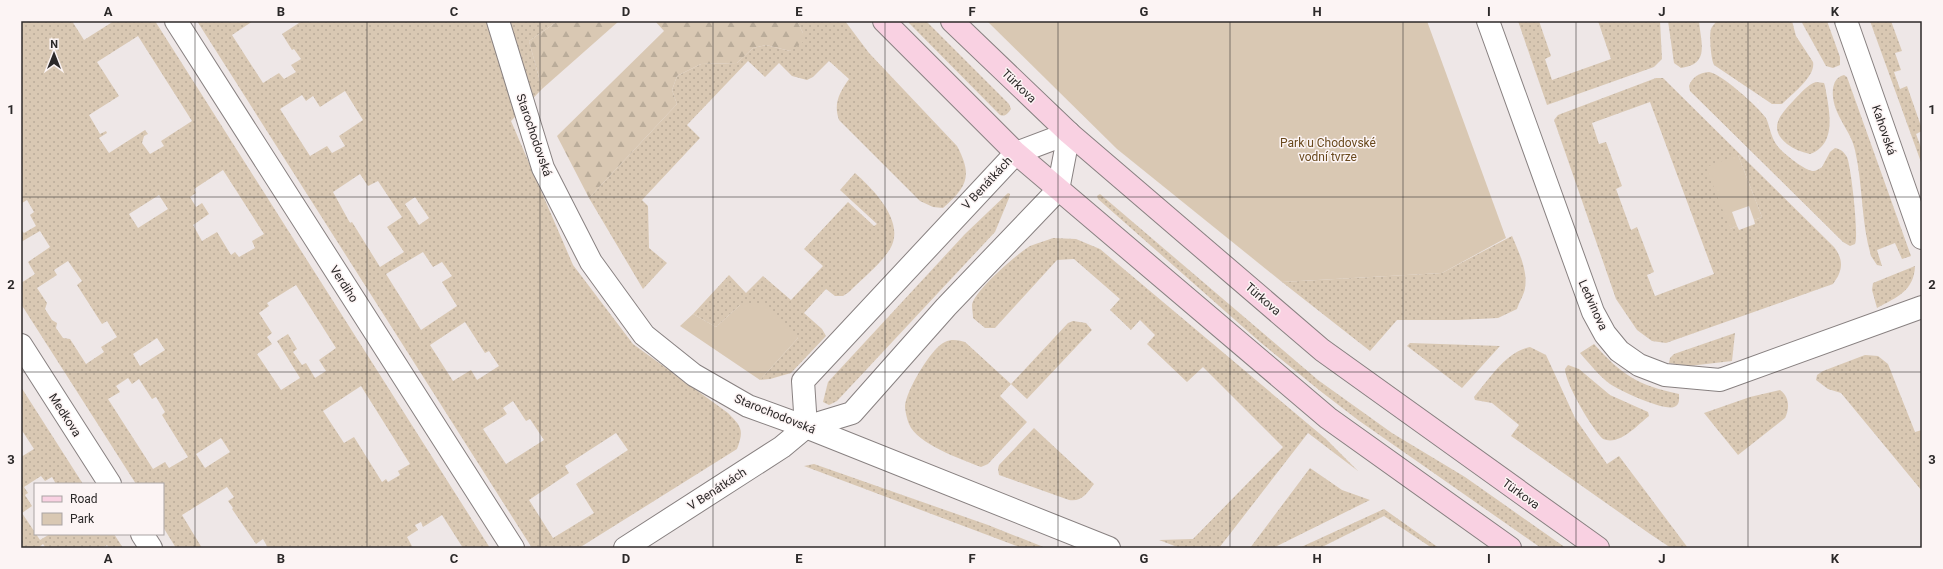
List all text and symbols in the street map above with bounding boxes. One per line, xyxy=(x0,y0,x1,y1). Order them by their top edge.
text: A xyxy=(104,4,113,19)
text: B xyxy=(277,4,285,19)
text: C xyxy=(450,4,459,19)
text: D xyxy=(622,4,630,19)
text: E xyxy=(795,4,803,19)
text: F xyxy=(968,4,976,19)
text: G xyxy=(1140,4,1149,19)
text: H xyxy=(1312,4,1322,19)
text: I xyxy=(1487,4,1491,19)
text: J xyxy=(1658,4,1666,19)
text: K xyxy=(1831,4,1840,19)
north arrow xyxy=(34,34,74,74)
text: N xyxy=(50,38,58,51)
street label: Türkova xyxy=(999,66,1039,106)
street label: Starochodovská xyxy=(513,92,555,178)
text: 1 xyxy=(7,102,15,117)
text: 1 xyxy=(1928,102,1936,117)
street label: Kahovská xyxy=(1869,103,1899,157)
park label: Park u Chodovské vodní tvrze xyxy=(1280,136,1376,164)
street label: V Benátkách xyxy=(959,154,1015,212)
street label: Verdiho xyxy=(327,263,361,305)
text: 2 xyxy=(7,277,15,292)
text: 2 xyxy=(1928,277,1936,292)
street label: Ledvinova xyxy=(1576,278,1610,332)
street label: Türkova xyxy=(1242,280,1284,318)
street label: Medkova xyxy=(46,391,84,439)
street label: Starochodovská xyxy=(732,391,818,437)
text: 3 xyxy=(7,452,15,467)
text: 3 xyxy=(1928,452,1936,467)
street label: V Benátkách xyxy=(685,465,749,513)
street label: Türkova xyxy=(1500,476,1542,512)
legend xyxy=(34,483,164,535)
text: Road xyxy=(70,492,98,506)
text: Park xyxy=(70,512,95,526)
text: A xyxy=(104,551,113,566)
text: B xyxy=(277,551,285,566)
text: C xyxy=(450,551,459,566)
text: D xyxy=(622,551,630,566)
text: E xyxy=(795,551,803,566)
text: F xyxy=(968,551,976,566)
text: G xyxy=(1140,551,1149,566)
text: H xyxy=(1312,551,1322,566)
text: I xyxy=(1487,551,1491,566)
text: J xyxy=(1658,551,1666,566)
text: K xyxy=(1831,551,1840,566)

